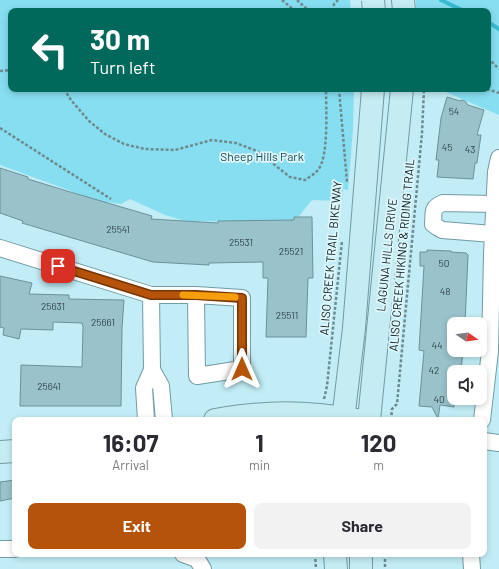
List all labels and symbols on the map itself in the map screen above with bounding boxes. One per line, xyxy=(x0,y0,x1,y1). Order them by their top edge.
house number: 54 xyxy=(449,105,459,117)
house number: 45 xyxy=(442,141,452,153)
house number: 43 xyxy=(465,143,475,155)
park label: Sheep Hills Park xyxy=(220,149,304,163)
street label: ALISO CREEK HIKING & RIDING TRAIL xyxy=(386,158,416,352)
street label: ALISO CREEK TRAIL BIKEWAY xyxy=(316,180,344,336)
street label: LAGUNA HILLS DRIVE xyxy=(373,198,399,312)
house number: 25541 xyxy=(106,223,130,235)
house number: 25531 xyxy=(229,236,253,248)
house number: 25521 xyxy=(279,245,303,257)
pin xyxy=(41,249,75,283)
house number: 50 xyxy=(439,257,449,269)
house number: 48 xyxy=(440,285,450,297)
house number: 25631 xyxy=(41,300,65,312)
house number: 25511 xyxy=(276,309,298,321)
house number: 25661 xyxy=(91,316,115,328)
north arrow xyxy=(447,317,487,357)
house number: 44 xyxy=(431,339,443,351)
position arrow xyxy=(221,348,263,390)
house number: 42 xyxy=(429,364,439,376)
house number: 25641 xyxy=(37,380,61,392)
house number: 40 xyxy=(433,393,445,405)

